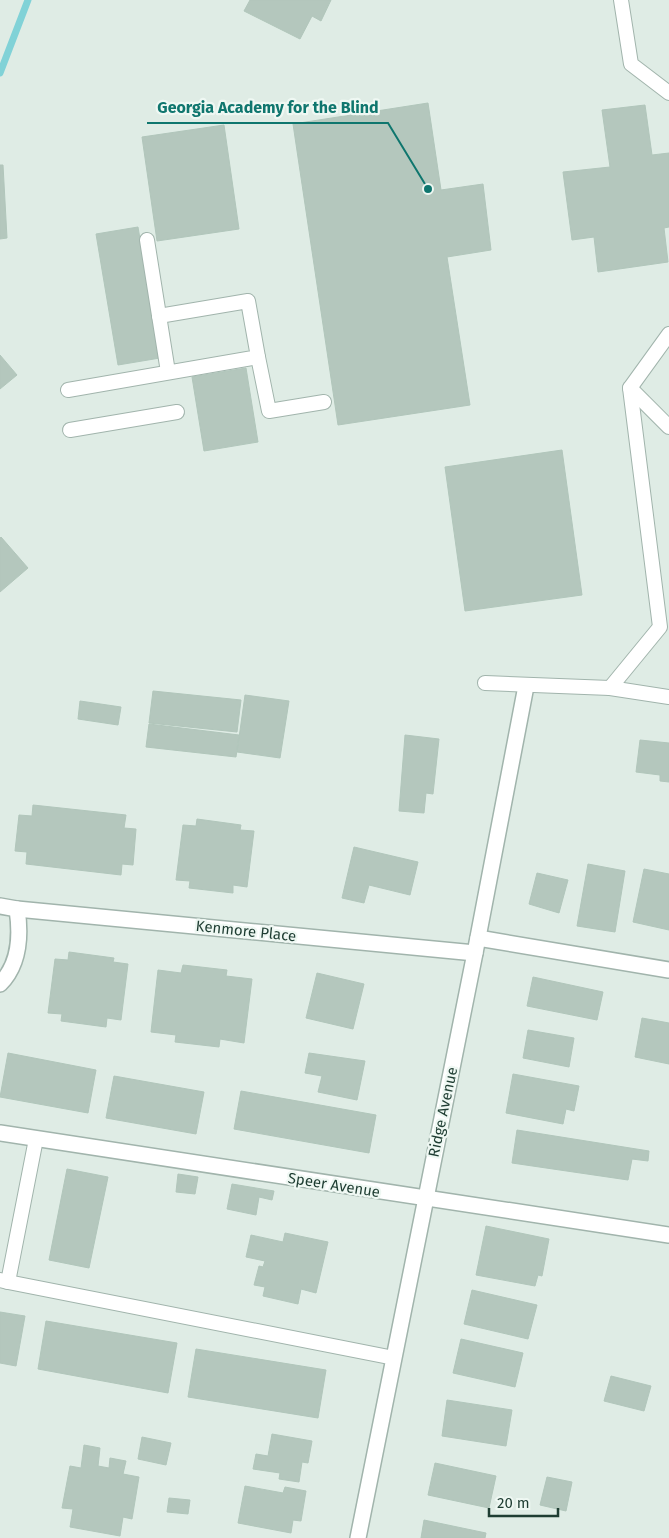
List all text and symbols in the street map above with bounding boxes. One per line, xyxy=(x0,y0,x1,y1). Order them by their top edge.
callout: Georgia Academy for the Blind xyxy=(147,92,388,123)
text: Georgia Academy for the Blind xyxy=(157,98,379,117)
street label: Kenmore Place xyxy=(195,917,297,945)
street label: Ridge Avenue xyxy=(425,1065,461,1159)
street label: Speer Avenue xyxy=(287,1169,381,1201)
scale bar xyxy=(489,1486,558,1518)
text: 20 m xyxy=(497,1494,530,1512)

